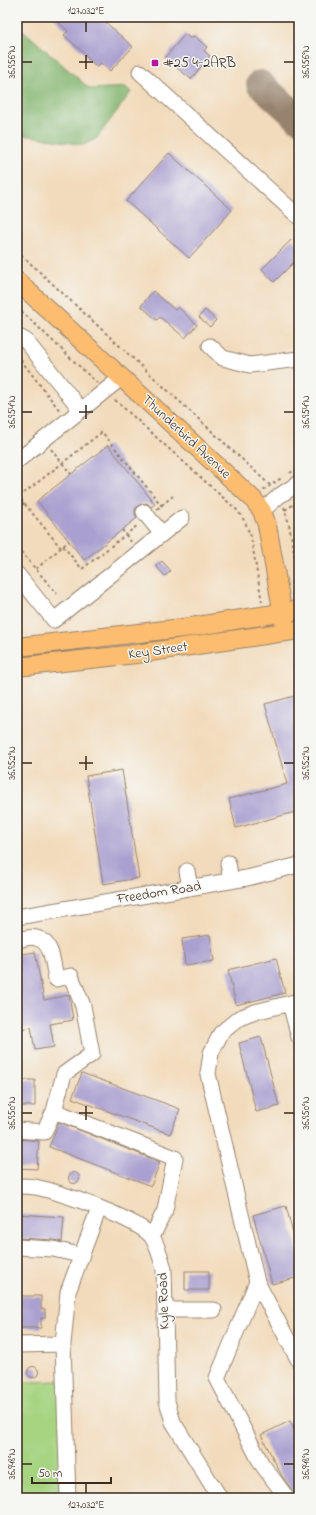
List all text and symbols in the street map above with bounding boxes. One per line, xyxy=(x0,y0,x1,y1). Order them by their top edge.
text: 127.032°E xyxy=(68,4,104,19)
text: 36.956°N xyxy=(5,45,20,79)
text: 36.956°N xyxy=(299,45,314,79)
place label: #25 4-2ARB xyxy=(163,53,236,74)
marker: #25 4-2ARB xyxy=(150,58,160,68)
street label: Thunderbird Avenue xyxy=(137,390,236,485)
text: 36.954°N xyxy=(5,395,20,428)
text: 36.954°N xyxy=(299,395,314,428)
street label: Key Street xyxy=(127,636,189,667)
text: 36.952°N xyxy=(5,746,20,780)
text: 36.952°N xyxy=(299,746,314,780)
street label: Freedom Road xyxy=(114,876,203,910)
text: 36.950°N xyxy=(5,1096,20,1130)
text: 36.950°N xyxy=(299,1096,314,1130)
street label: Kyle Road xyxy=(153,1272,176,1330)
text: 36.948°N xyxy=(5,1448,20,1479)
text: 36.948°N xyxy=(299,1448,314,1479)
scale bar xyxy=(32,1459,111,1485)
text: 50 m xyxy=(38,1465,62,1483)
text: 127.032°E xyxy=(68,1498,104,1513)

